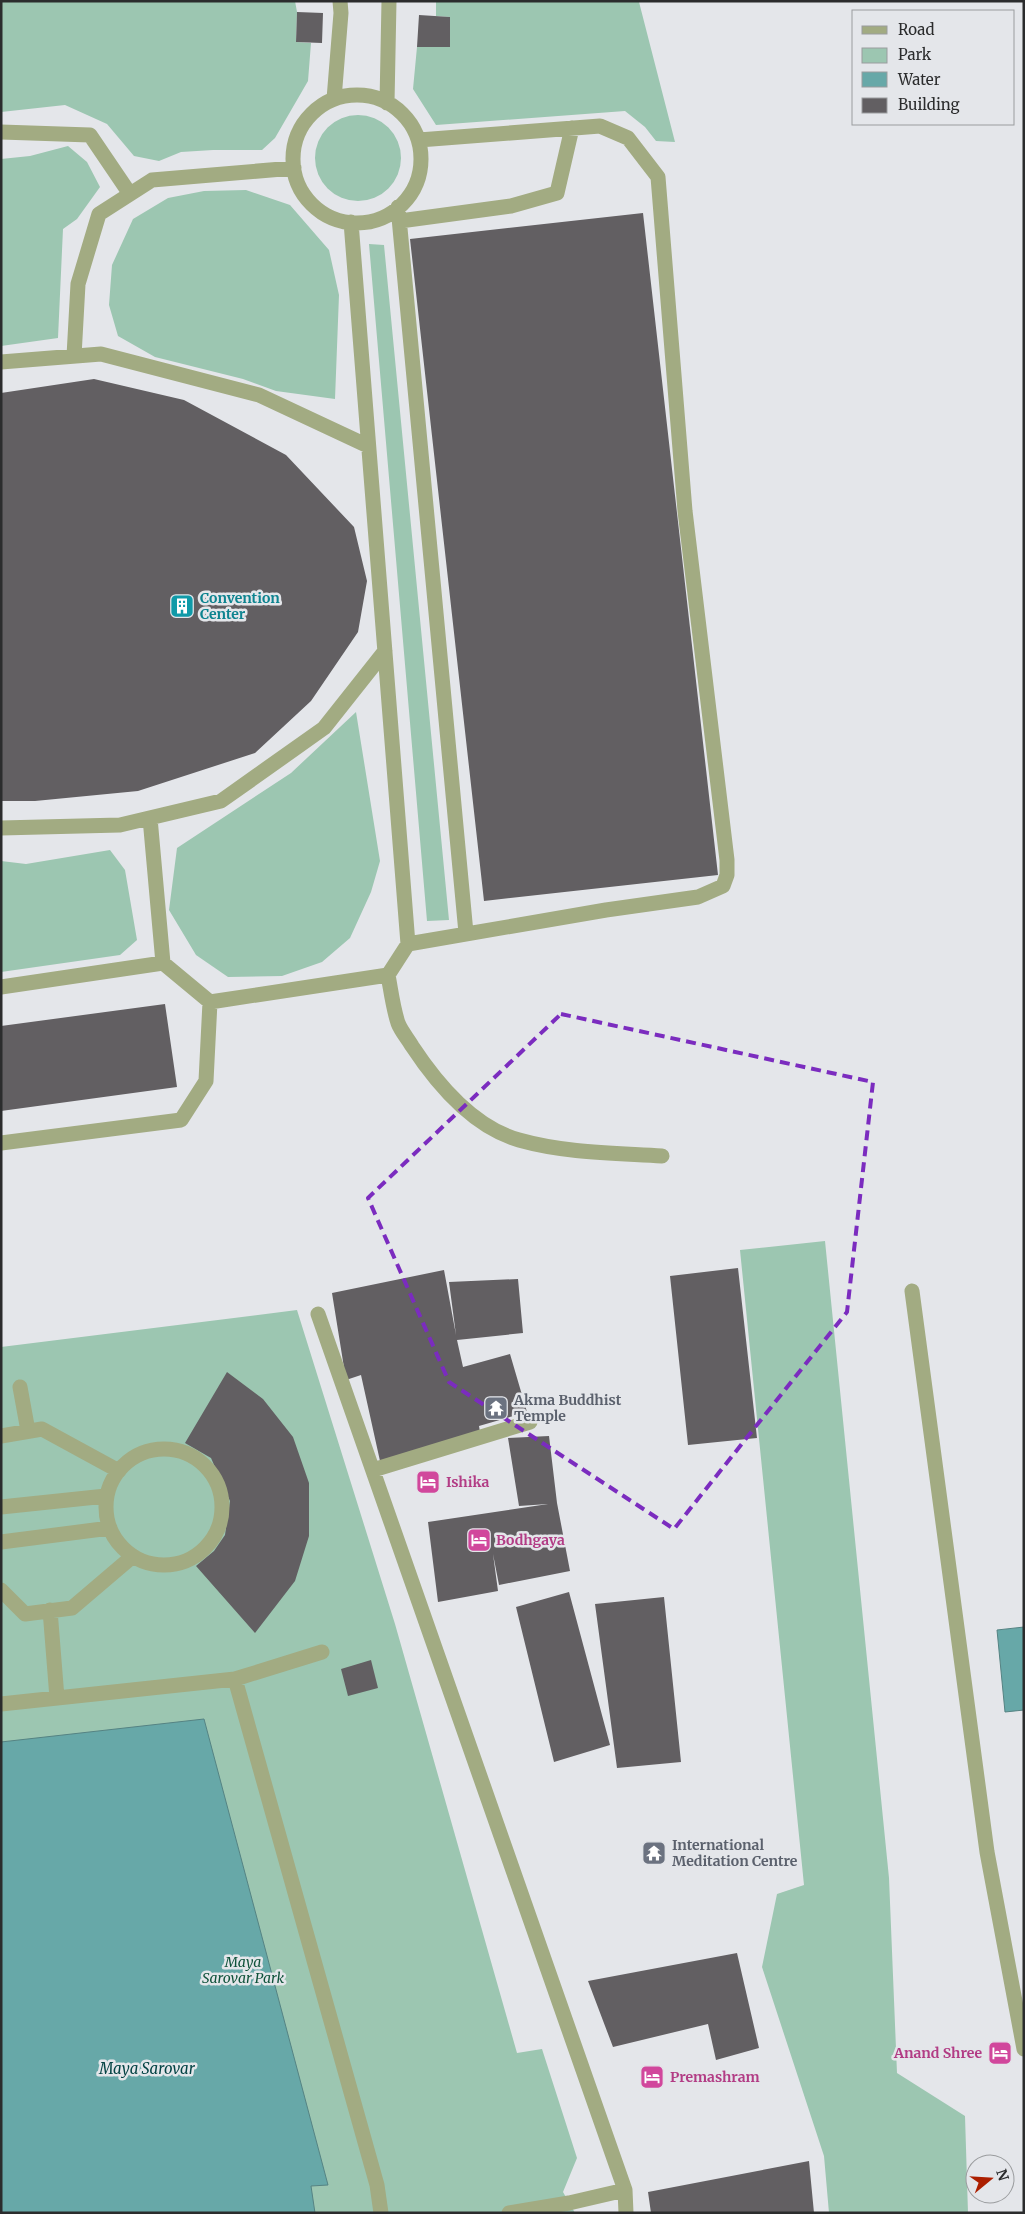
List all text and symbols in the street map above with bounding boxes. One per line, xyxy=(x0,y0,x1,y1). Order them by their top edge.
legend xyxy=(852,10,1015,125)
text: Road xyxy=(898,20,934,39)
text: Park xyxy=(898,45,932,64)
text: Water xyxy=(897,70,941,89)
text: Building xyxy=(898,95,960,114)
place label: Convention Center xyxy=(200,589,280,623)
building icon: Convention Center xyxy=(169,593,195,619)
place label: Akma Buddhist Temple xyxy=(513,1391,622,1425)
temple icon: Akma Buddhist Temple xyxy=(483,1395,509,1421)
hotel icon: Ishika xyxy=(415,1469,441,1495)
place label: Ishika xyxy=(446,1473,490,1491)
hotel icon: Bodhgaya xyxy=(466,1527,492,1553)
place label: Bodhgaya xyxy=(496,1531,565,1549)
place label: International Meditation Centre xyxy=(672,1836,798,1870)
temple icon: International Meditation Centre xyxy=(641,1840,667,1866)
park label: Maya Sarovar Park xyxy=(202,1953,284,1987)
hotel icon: Anand Shree xyxy=(987,2040,1013,2066)
place label: Anand Shree xyxy=(893,2044,982,2062)
water label: Maya Sarovar xyxy=(98,2059,196,2078)
hotel icon: Premashram xyxy=(639,2064,665,2090)
place label: Premashram xyxy=(670,2068,760,2086)
north arrow xyxy=(965,2154,1015,2204)
text: N xyxy=(992,2167,1013,2183)

